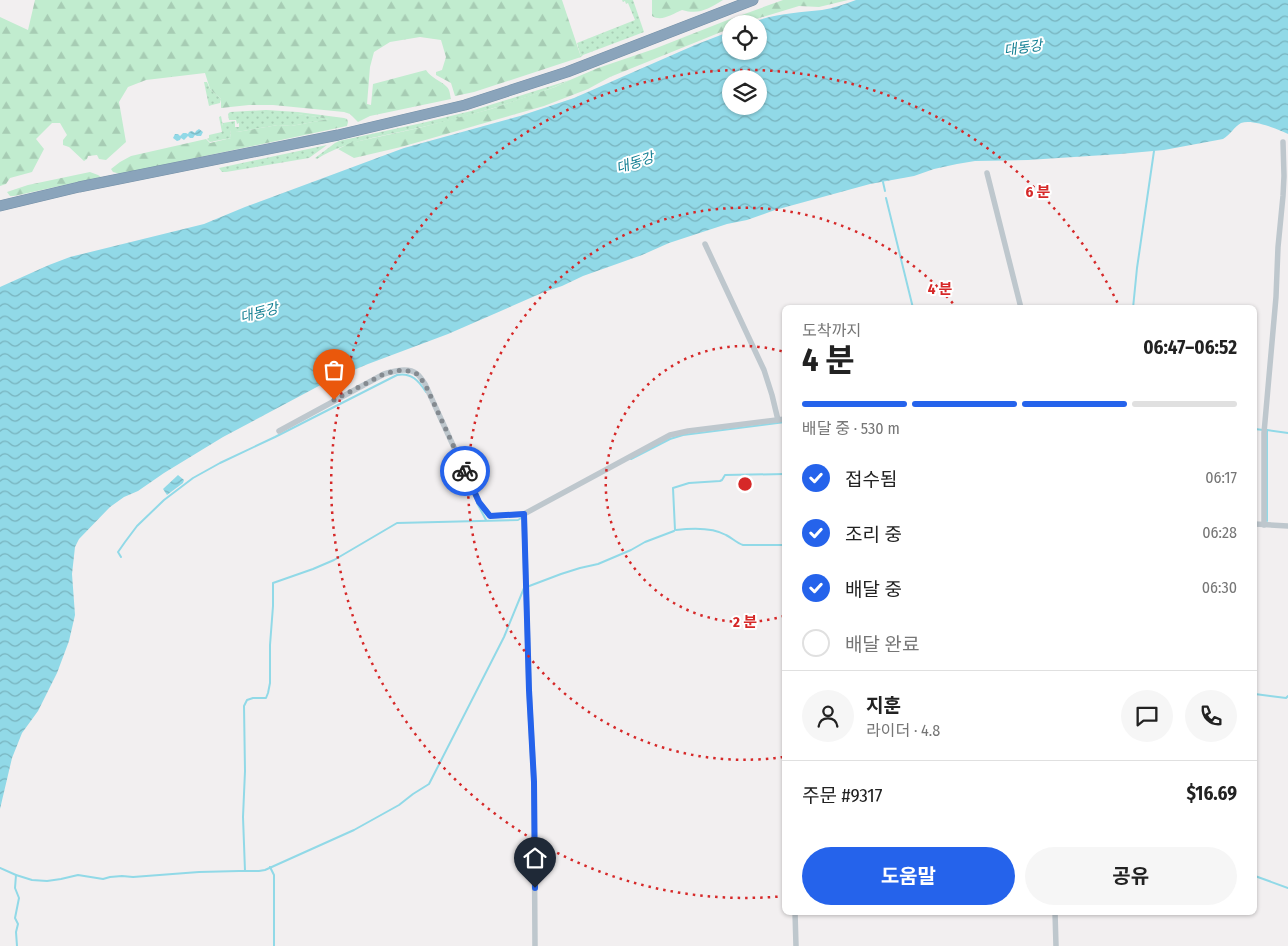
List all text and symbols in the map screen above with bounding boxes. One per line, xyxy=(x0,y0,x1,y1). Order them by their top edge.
map controls xyxy=(722,15,767,115)
button: locate xyxy=(722,15,767,60)
water label: 대동강 xyxy=(1003,37,1045,59)
button: layers xyxy=(722,70,767,115)
water label: 대동강 xyxy=(614,148,658,177)
text: 6 분 xyxy=(1026,183,1051,201)
text: 4 분 xyxy=(928,280,953,298)
water label: 대동강 xyxy=(238,299,282,326)
text: 도착까지 xyxy=(802,321,861,340)
text: 06:47–06:52 xyxy=(1143,336,1237,359)
text: 4 분 xyxy=(802,341,855,379)
pin xyxy=(313,349,355,400)
icon: bag xyxy=(320,356,348,384)
text: 배달 중 · 530 m xyxy=(802,419,900,438)
courier xyxy=(440,446,490,496)
icon: bike xyxy=(451,457,479,485)
icon: check xyxy=(802,464,830,492)
text: 접수됨 xyxy=(845,468,897,491)
text: 06:17 xyxy=(1205,468,1237,487)
centre of rings xyxy=(736,475,754,493)
icon: check xyxy=(802,519,830,547)
text: 조리 중 xyxy=(845,523,902,546)
text: 06:28 xyxy=(1202,523,1237,542)
icon: check xyxy=(802,574,830,602)
text: 배달 중 xyxy=(845,578,902,601)
text: 06:30 xyxy=(1202,578,1237,597)
text: 2 분 xyxy=(732,613,757,631)
text: 배달 완료 xyxy=(845,633,919,656)
button: person xyxy=(802,690,854,742)
button: chat xyxy=(1121,690,1173,742)
button: phone xyxy=(1185,690,1237,742)
text: 지훈 xyxy=(866,694,901,717)
text: 라이더 · 4.8 xyxy=(866,721,940,740)
text: $16.69 xyxy=(1187,782,1237,805)
text: 주문 #9317 xyxy=(802,784,882,807)
pin xyxy=(514,837,556,888)
icon: home xyxy=(521,844,549,872)
button: 도움말 xyxy=(802,847,1015,905)
button: 공유 xyxy=(1025,847,1237,905)

